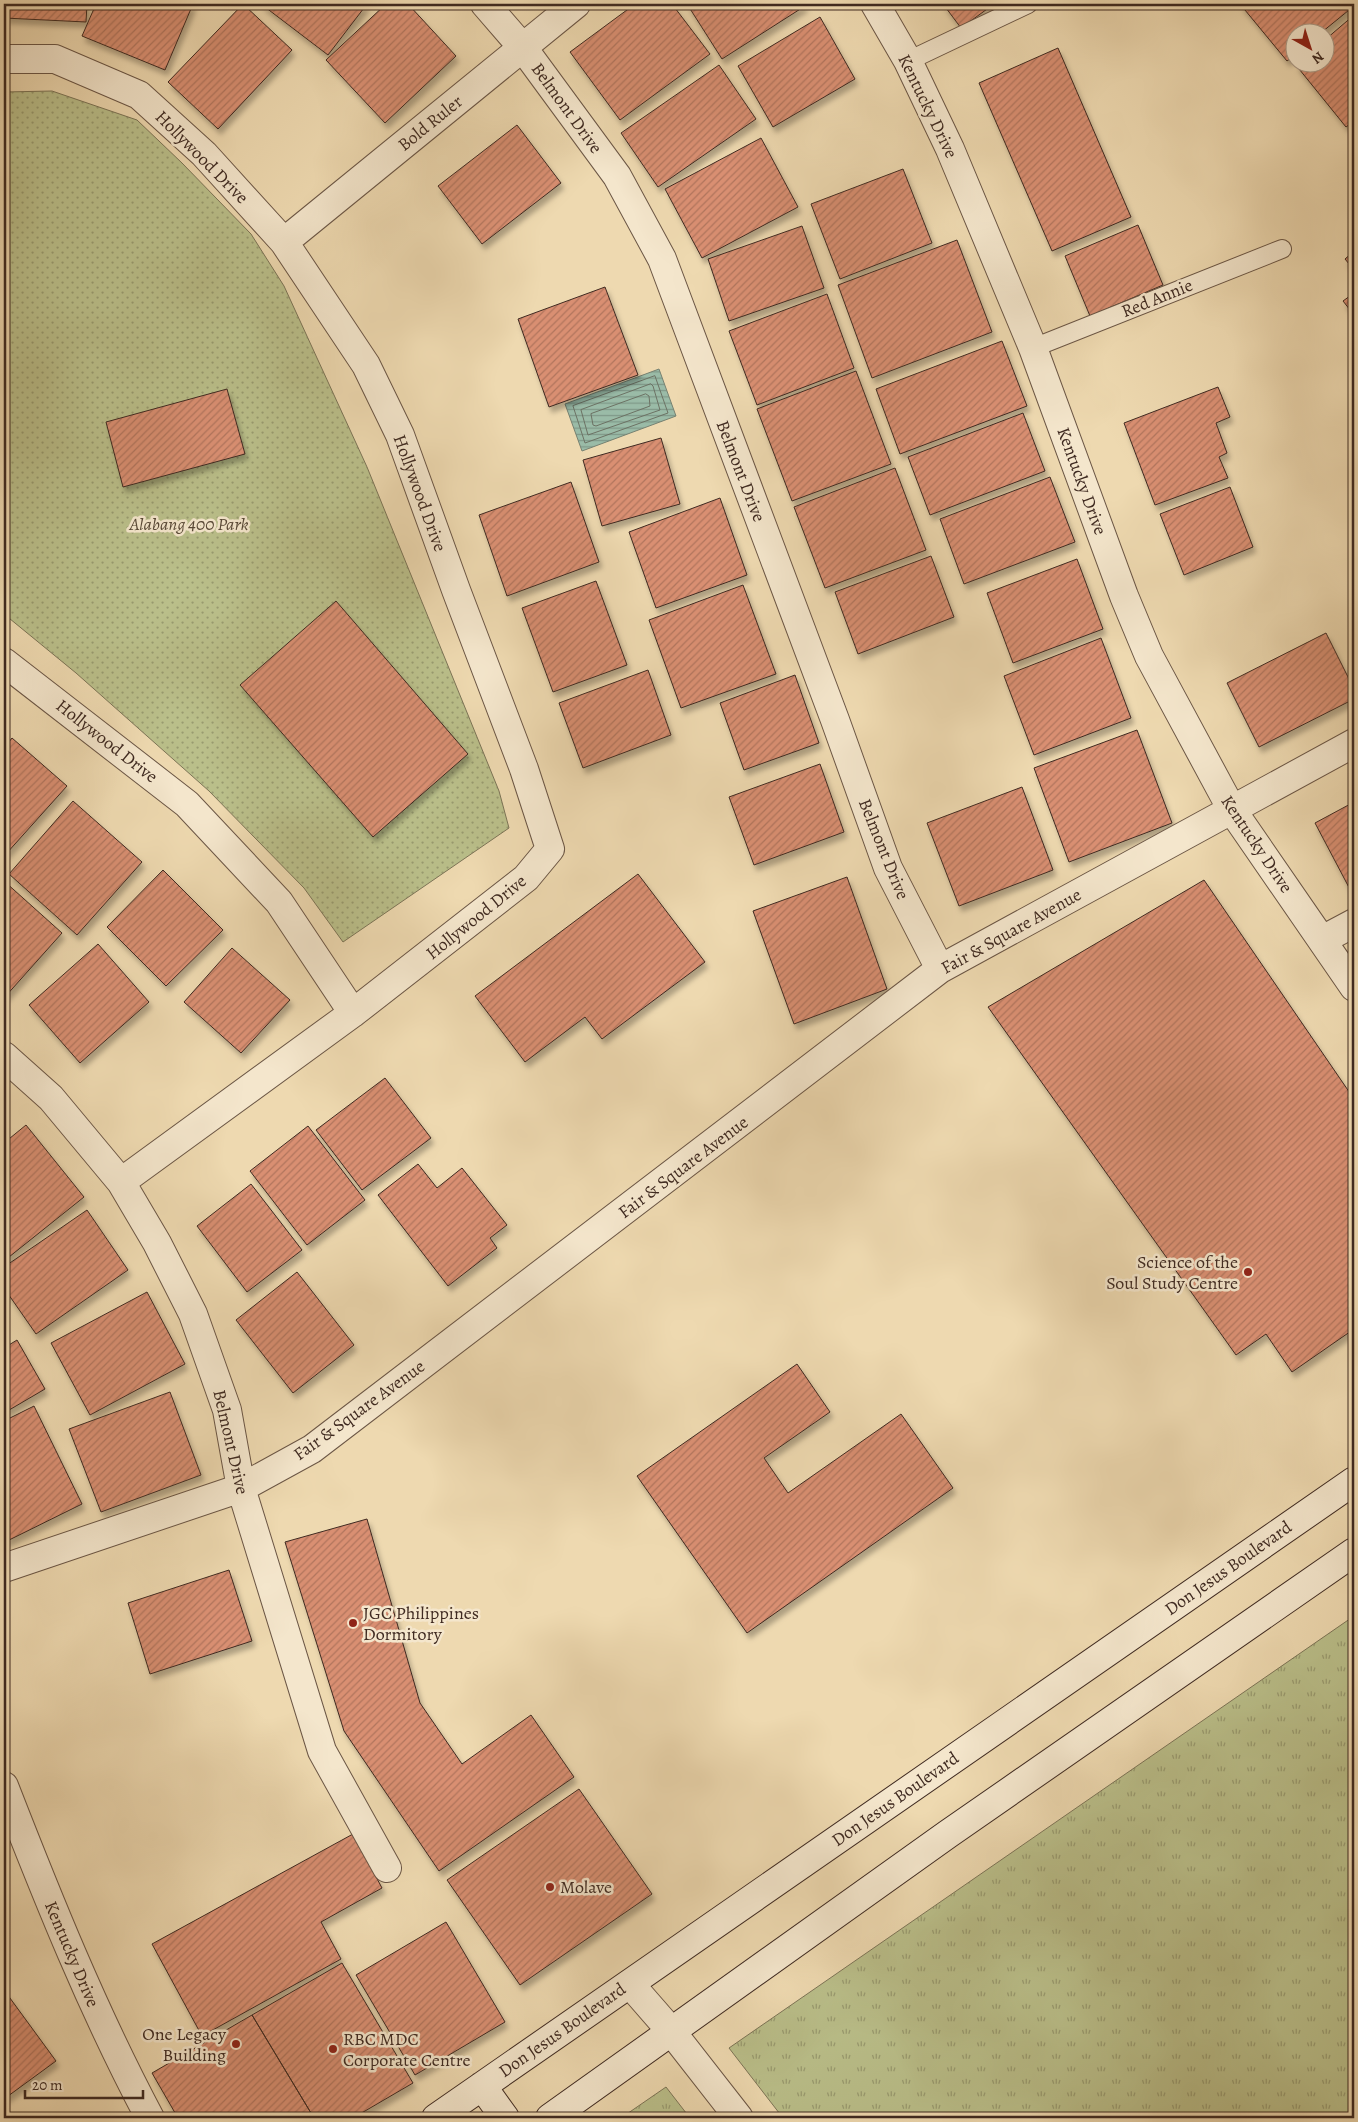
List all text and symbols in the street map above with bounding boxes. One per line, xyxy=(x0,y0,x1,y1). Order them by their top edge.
north arrow xyxy=(1286,22,1336,72)
text: N xyxy=(1308,47,1328,68)
street label: Kentucky Drive xyxy=(892,50,964,162)
street label: Belmont Drive xyxy=(526,58,608,158)
street label: Bold Ruler xyxy=(393,89,467,156)
street label: Hollywood Drive xyxy=(150,105,254,209)
street label: Red Annie xyxy=(1118,273,1196,323)
street label: Belmont Drive xyxy=(711,417,771,525)
street label: Kentucky Drive xyxy=(1051,424,1113,538)
street label: Hollywood Drive xyxy=(388,431,452,555)
park label: Alabang 400 Park xyxy=(128,512,249,536)
street label: Hollywood Drive xyxy=(51,694,163,788)
street label: Kentucky Drive xyxy=(1215,790,1299,898)
street label: Belmont Drive xyxy=(853,795,915,903)
street label: Hollywood Drive xyxy=(421,869,531,965)
street label: Fair & Square Avenue xyxy=(936,882,1086,980)
street label: Fair & Square Avenue xyxy=(613,1110,753,1224)
place label: Science of the Soul Study Centre xyxy=(1106,1250,1238,1295)
marker: Science of the Soul Study Centre xyxy=(1242,1266,1254,1278)
street label: Fair & Square Avenue xyxy=(288,1354,430,1466)
street label: Belmont Drive xyxy=(207,1387,255,1497)
street label: Don Jesus Boulevard xyxy=(1160,1515,1297,1621)
place label: JGC Philippines Dormitory xyxy=(363,1601,479,1646)
marker: JGC Philippines Dormitory xyxy=(347,1617,359,1629)
street label: Don Jesus Boulevard xyxy=(827,1746,964,1852)
place label: Molave xyxy=(560,1875,612,1899)
marker: Molave xyxy=(544,1881,556,1893)
street label: Kentucky Drive xyxy=(39,1897,105,2011)
street label: Don Jesus Boulevard xyxy=(494,1977,631,2083)
place label: One Legacy Building xyxy=(142,2022,227,2067)
place label: RBC MDC Corporate Centre xyxy=(343,2027,470,2072)
marker: One Legacy Building xyxy=(230,2038,242,2050)
marker: RBC MDC Corporate Centre xyxy=(327,2043,339,2055)
scale bar xyxy=(25,2067,142,2099)
text: 20 m xyxy=(32,2075,63,2095)

